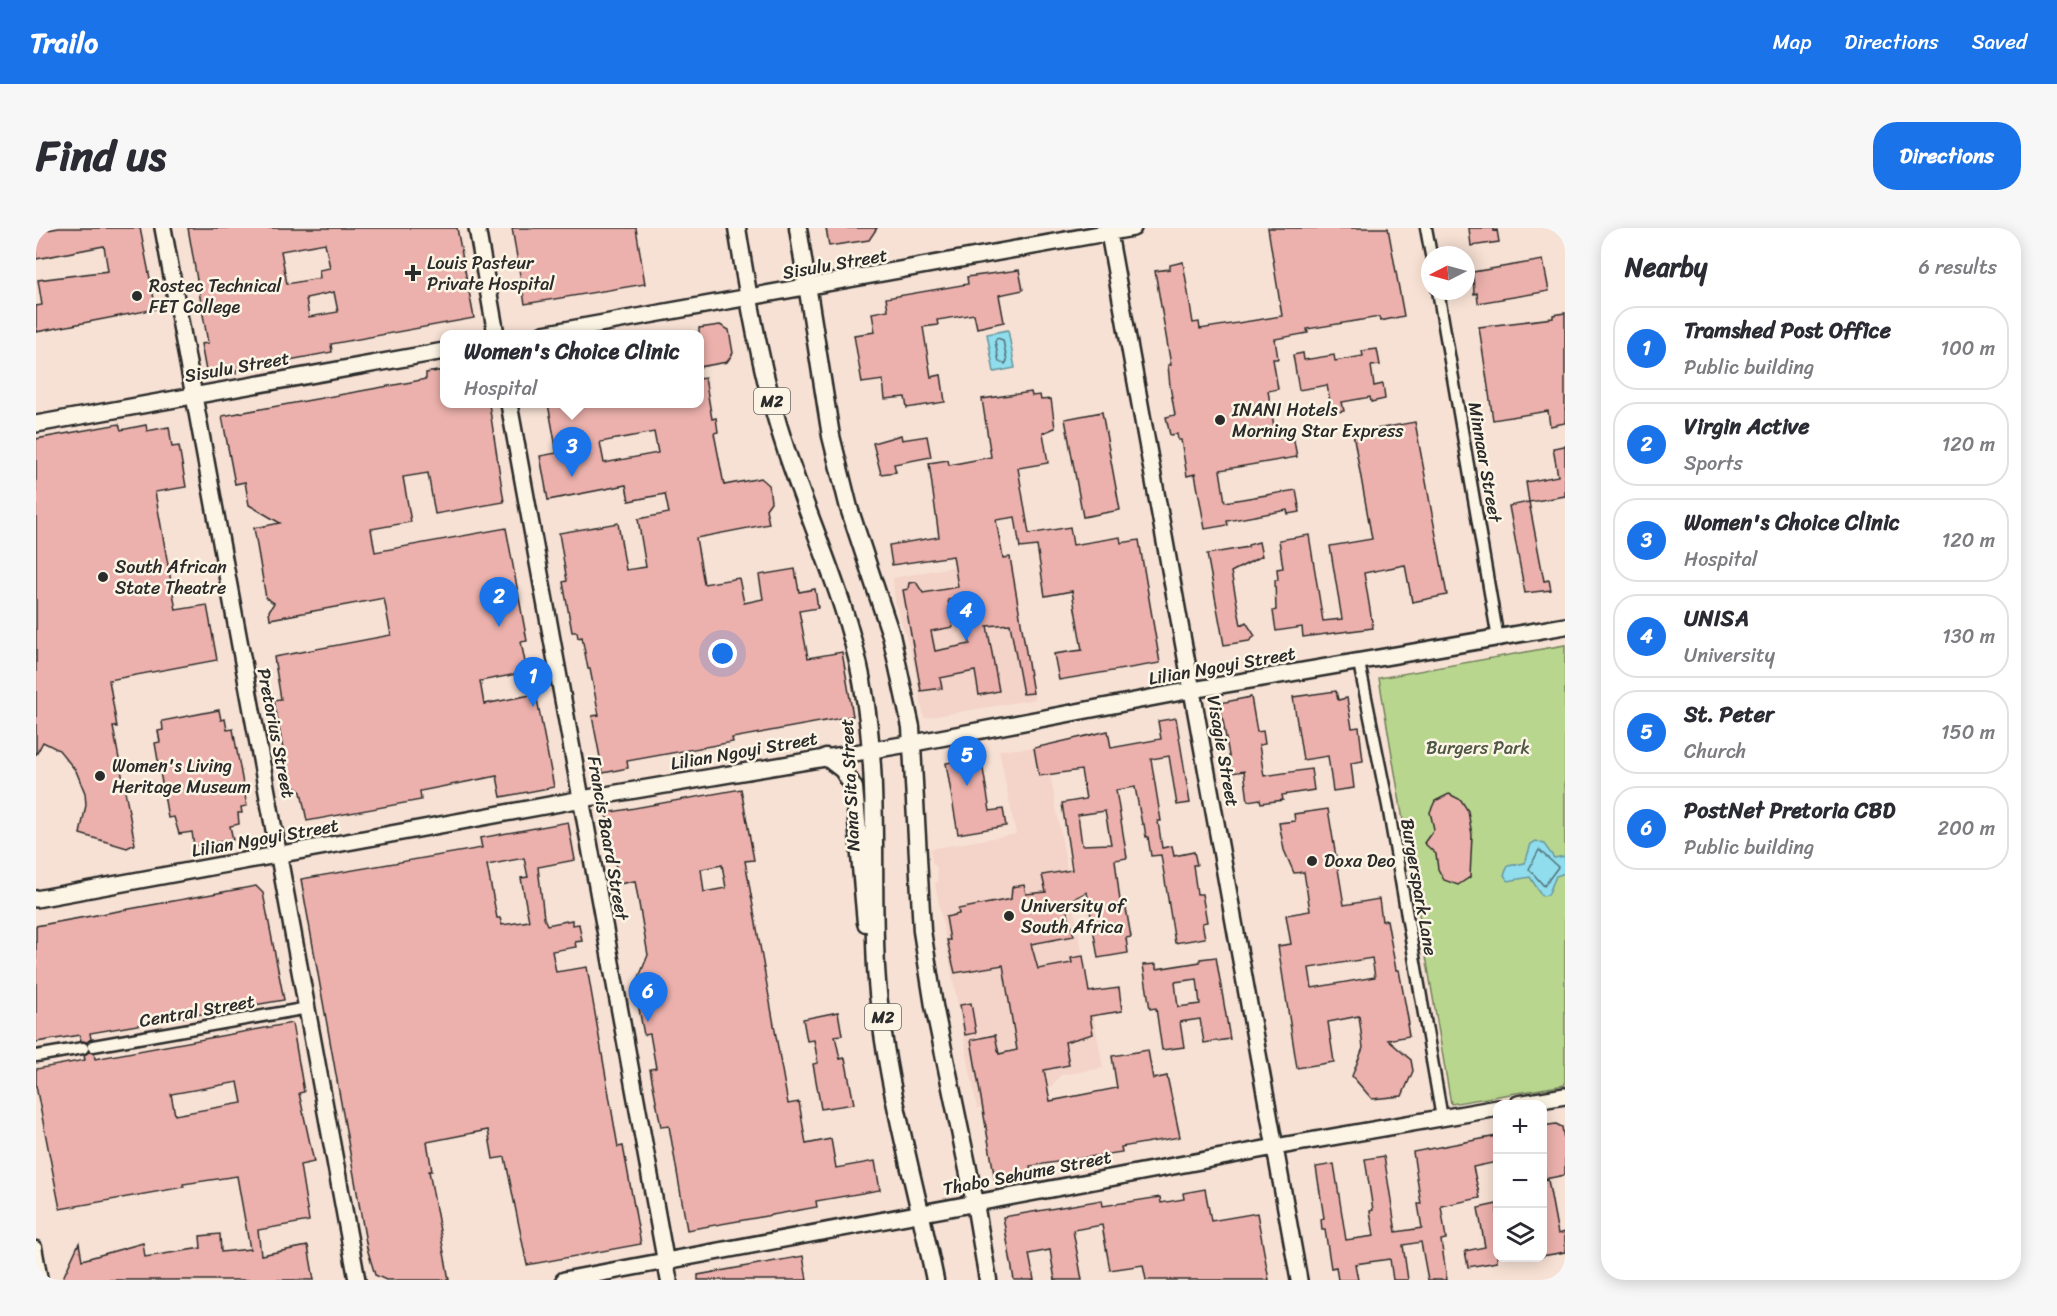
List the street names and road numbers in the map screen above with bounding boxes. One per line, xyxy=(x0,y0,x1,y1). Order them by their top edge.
street label: Sisulu Street xyxy=(780,239,890,289)
street label: Sisulu Street xyxy=(182,342,292,392)
road number: M2 xyxy=(754,388,790,414)
street label: Minnaar Street xyxy=(1459,399,1511,525)
street label: Lilian Ngoyi Street xyxy=(1146,637,1298,695)
street label: Pretorius Street xyxy=(248,665,304,801)
street label: Visagie Street xyxy=(1197,693,1249,809)
street label: Nana Sita Street xyxy=(831,718,869,852)
street label: Lilian Ngoyi Street xyxy=(668,722,820,780)
street label: Francis Baard Street xyxy=(578,753,638,923)
street label: Lilian Ngoyi Street xyxy=(189,809,341,867)
street label: Burgerspark Lane xyxy=(1391,816,1447,958)
street label: Central Street xyxy=(137,985,257,1037)
road number: M2 xyxy=(865,1004,901,1030)
street label: Thabo Sehume Street xyxy=(940,1141,1114,1205)

